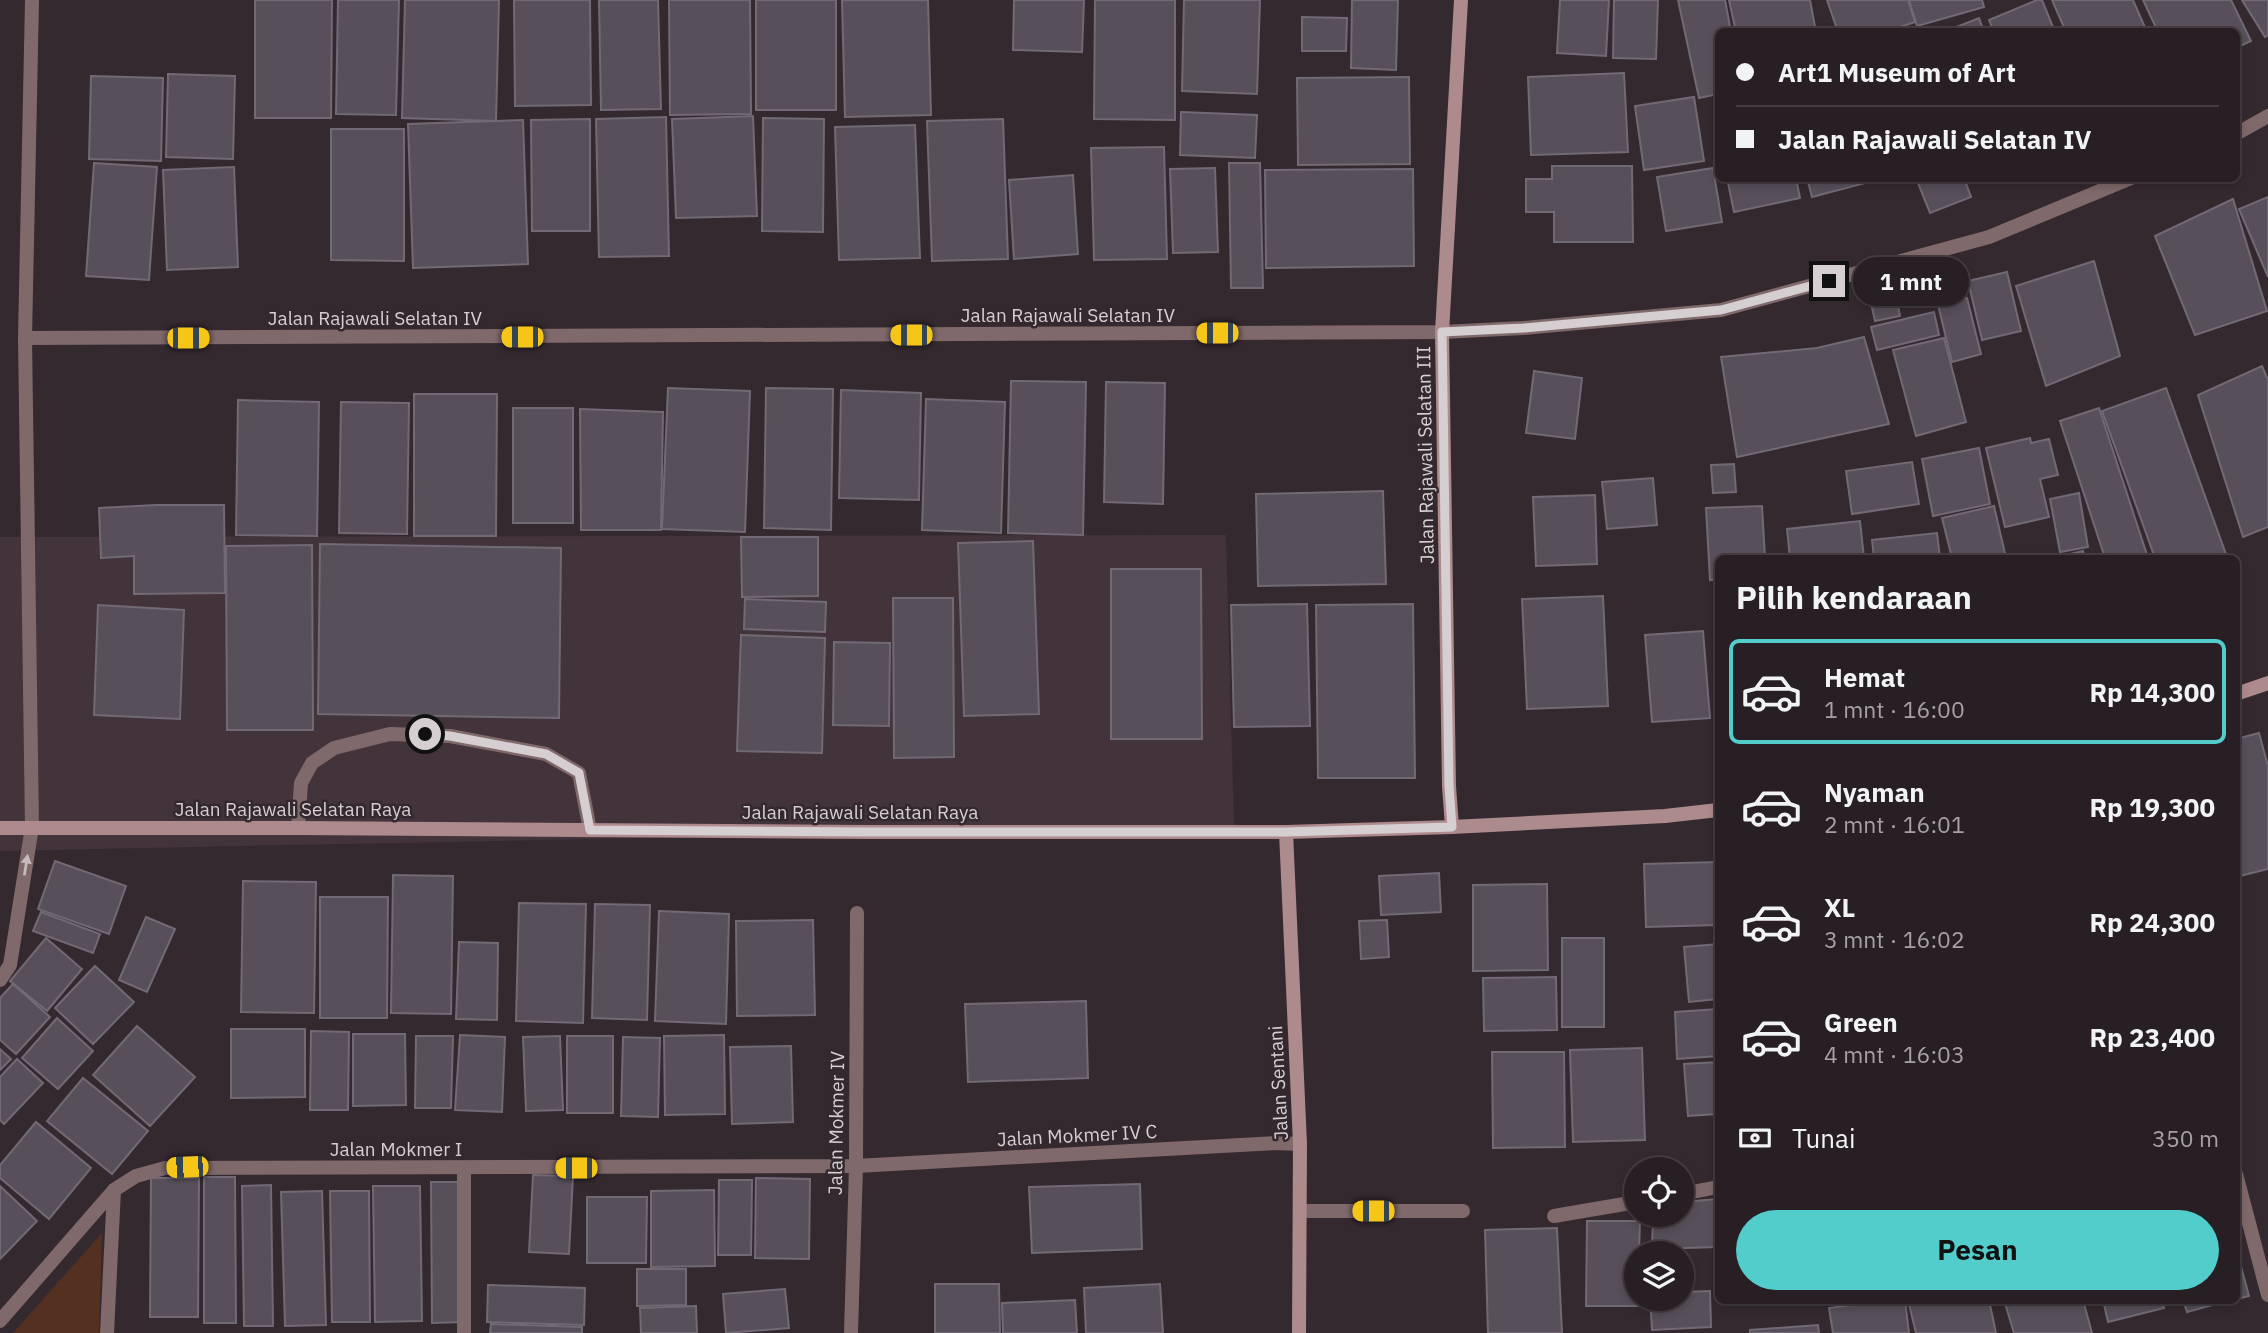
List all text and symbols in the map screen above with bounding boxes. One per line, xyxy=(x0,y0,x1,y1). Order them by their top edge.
text: Art1 Museum of Art xyxy=(1778,55,2016,89)
text: Jalan Rajawali Selatan IV xyxy=(1778,122,2091,156)
callout: 1 mnt xyxy=(1854,256,1969,306)
route end xyxy=(1813,265,1845,297)
text: 1 mnt xyxy=(1880,266,1942,296)
street label: Jalan Rajawali Selatan IV xyxy=(961,303,1176,327)
street label: Jalan Rajawali Selatan IV xyxy=(268,306,483,330)
car xyxy=(1197,323,1239,344)
car xyxy=(891,325,933,346)
car xyxy=(502,327,544,348)
car xyxy=(168,328,210,349)
street label: Jalan Rajawali Selatan III xyxy=(1411,346,1439,564)
text: Pilih kendaraan xyxy=(1736,576,1972,618)
icon: car xyxy=(1740,660,1803,723)
text: Hemat xyxy=(1824,660,1905,694)
text: Rp 14,300 xyxy=(2089,675,2215,709)
text: 1 mnt · 16:00 xyxy=(1824,694,1965,724)
route start xyxy=(409,718,441,750)
icon: car xyxy=(1740,775,1803,838)
text: Nyaman xyxy=(1824,775,1925,809)
text: Rp 19,300 xyxy=(2089,790,2215,824)
street label: Jalan Rajawali Selatan Raya xyxy=(175,797,411,821)
street label: Jalan Rajawali Selatan Raya xyxy=(742,800,978,824)
text: 2 mnt · 16:01 xyxy=(1824,809,1965,839)
one-way arrow xyxy=(21,854,32,876)
icon: car xyxy=(1740,890,1803,953)
text: XL xyxy=(1824,890,1855,924)
text: Rp 24,300 xyxy=(2089,905,2215,939)
text: 3 mnt · 16:02 xyxy=(1824,924,1965,954)
icon: car xyxy=(1740,1005,1803,1068)
text: Green xyxy=(1824,1005,1898,1039)
text: Rp 23,400 xyxy=(2089,1020,2215,1054)
street label: Jalan Sentani xyxy=(1263,1025,1293,1141)
text: 4 mnt · 16:03 xyxy=(1824,1039,1965,1069)
street label: Jalan Mokmer IV xyxy=(823,1050,849,1195)
street label: Jalan Mokmer IV C xyxy=(996,1119,1158,1151)
icon: cash xyxy=(1736,1119,1774,1157)
text: Tunai xyxy=(1792,1121,1856,1155)
text: 350 m xyxy=(2152,1123,2219,1153)
street label: Jalan Mokmer I xyxy=(330,1137,462,1161)
car xyxy=(166,1156,209,1178)
map controls xyxy=(1624,1157,1694,1311)
button: locate xyxy=(1624,1157,1694,1227)
car xyxy=(556,1158,598,1179)
car xyxy=(1353,1201,1395,1222)
button: Pesan xyxy=(1736,1210,2219,1290)
button: layers xyxy=(1624,1241,1694,1311)

